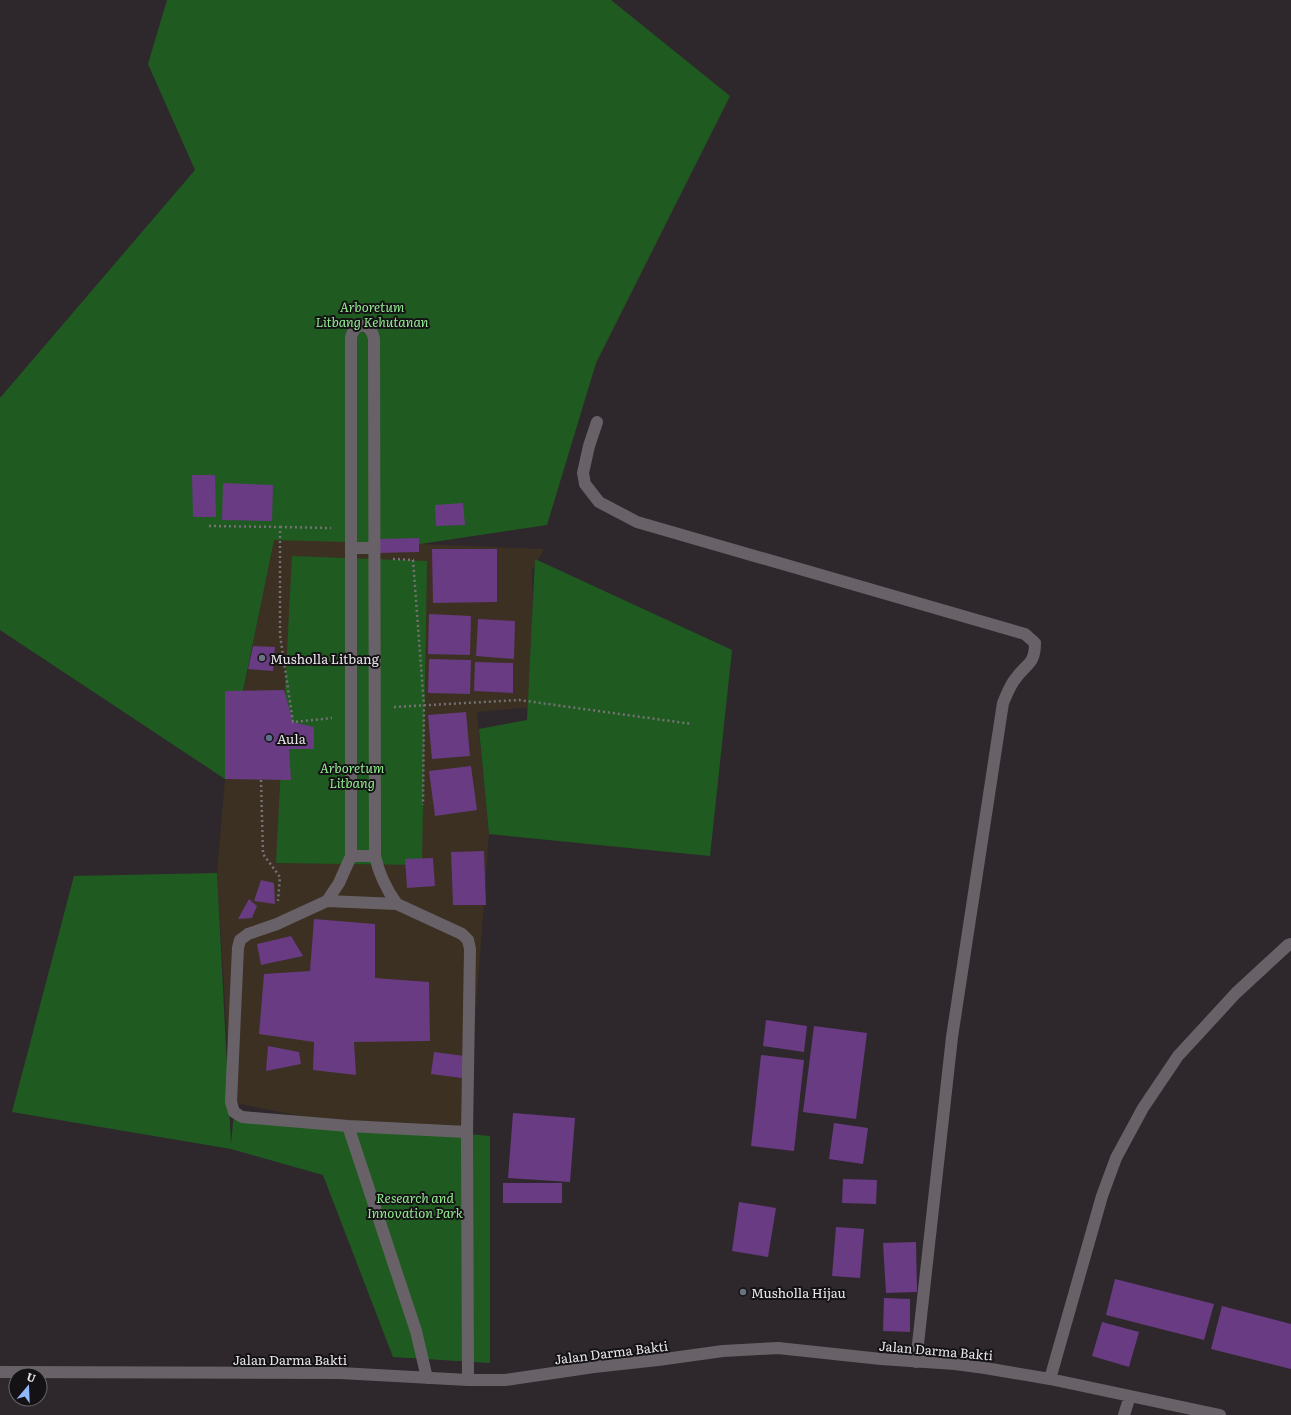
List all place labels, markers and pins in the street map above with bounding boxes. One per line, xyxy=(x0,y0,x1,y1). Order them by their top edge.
place label: Musholla Litbang xyxy=(270,649,380,668)
marker: Musholla Litbang xyxy=(257,653,267,663)
place label: Aula xyxy=(277,729,306,748)
marker: Aula xyxy=(264,733,274,743)
place label: Musholla Hijau xyxy=(751,1283,846,1302)
marker: Musholla Hijau xyxy=(738,1287,748,1297)

